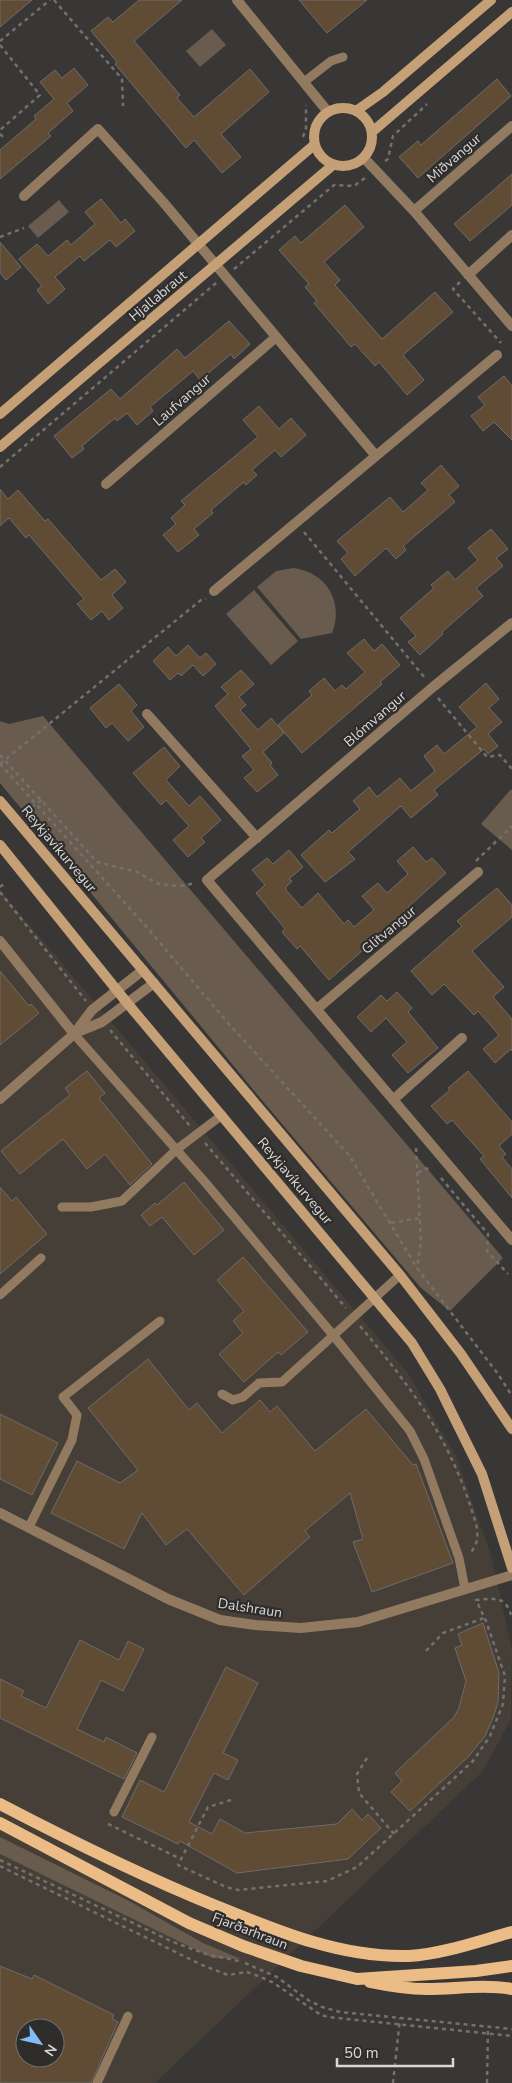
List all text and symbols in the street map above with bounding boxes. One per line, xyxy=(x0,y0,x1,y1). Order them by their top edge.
street label: Miðvangur xyxy=(423,129,485,187)
street label: Hjallabraut xyxy=(125,266,191,326)
street label: Laufvangur xyxy=(149,370,215,430)
street label: Blómvangur xyxy=(340,687,410,751)
street label: Reykjavíkurvegur xyxy=(17,802,101,896)
street label: Glitvangur xyxy=(358,901,420,959)
street label: Reykjavíkurvegur xyxy=(253,1134,337,1228)
street label: Dalshraun xyxy=(217,1594,283,1622)
street label: Fjarðarhraun xyxy=(209,1908,291,1954)
north arrow xyxy=(15,2018,65,2068)
scale bar xyxy=(337,2036,453,2068)
text: N xyxy=(40,2040,61,2060)
text: 50 m xyxy=(344,2043,379,2063)

